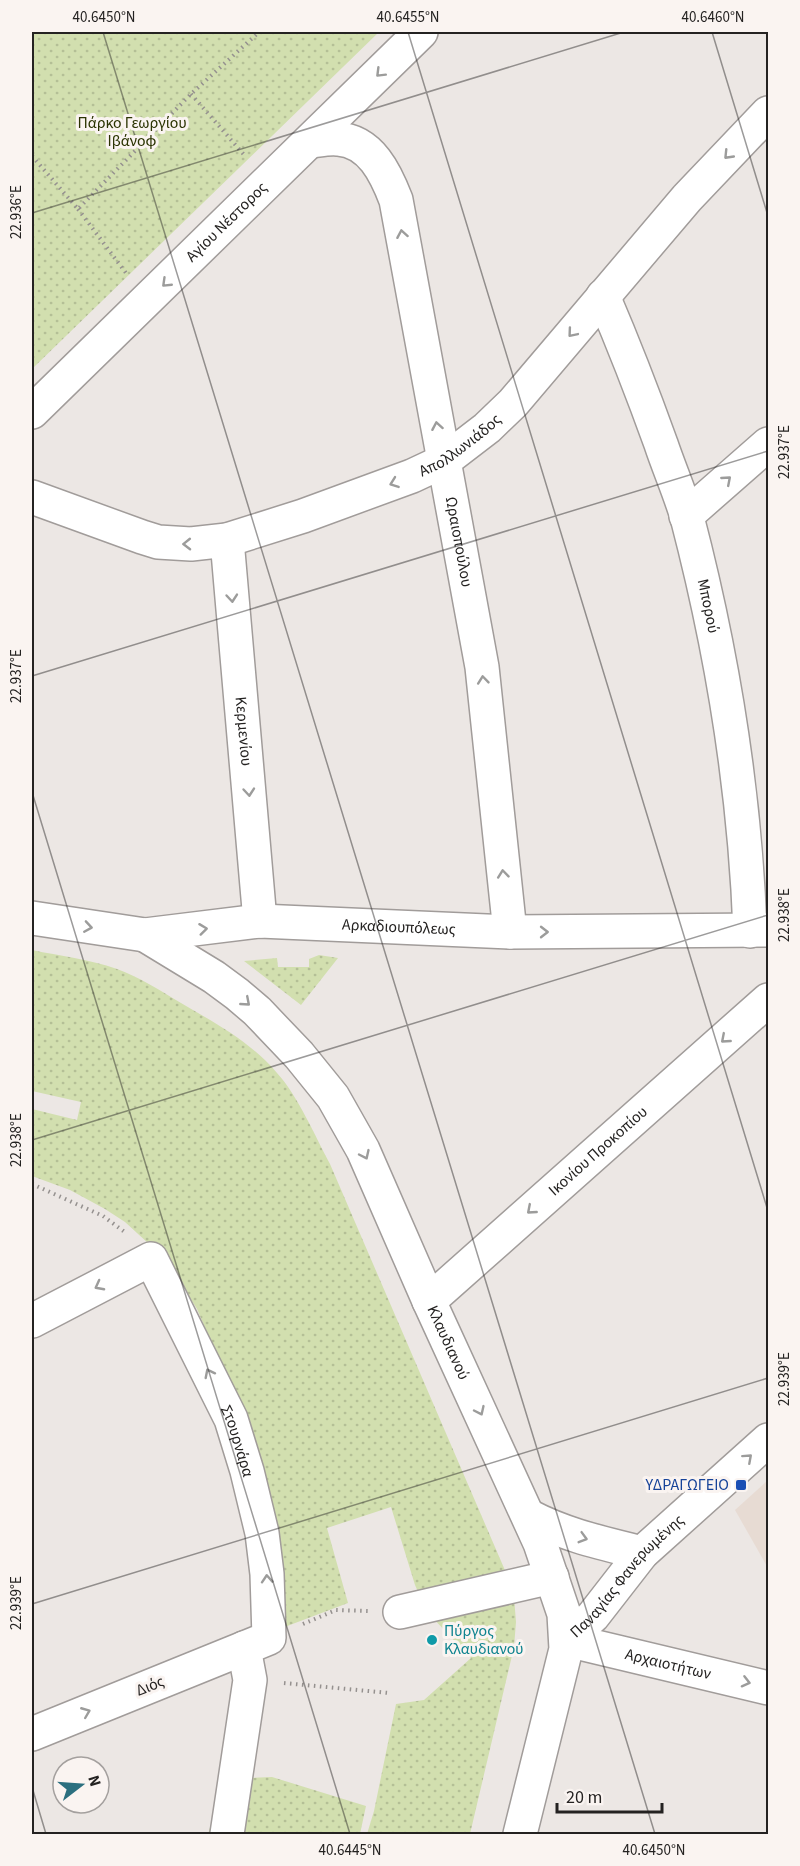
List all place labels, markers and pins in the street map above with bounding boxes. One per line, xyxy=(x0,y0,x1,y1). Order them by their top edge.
place label: ΥΔΡΑΓΩΓΕΙΟ xyxy=(645,1474,729,1496)
marker: ΥΔΡΑΓΩΓΕΙΟ xyxy=(734,1478,748,1492)
place label: Πύργος Κλαυδιανού xyxy=(444,1620,524,1660)
marker: Πύργος Κλαυδιανού xyxy=(425,1633,439,1647)

